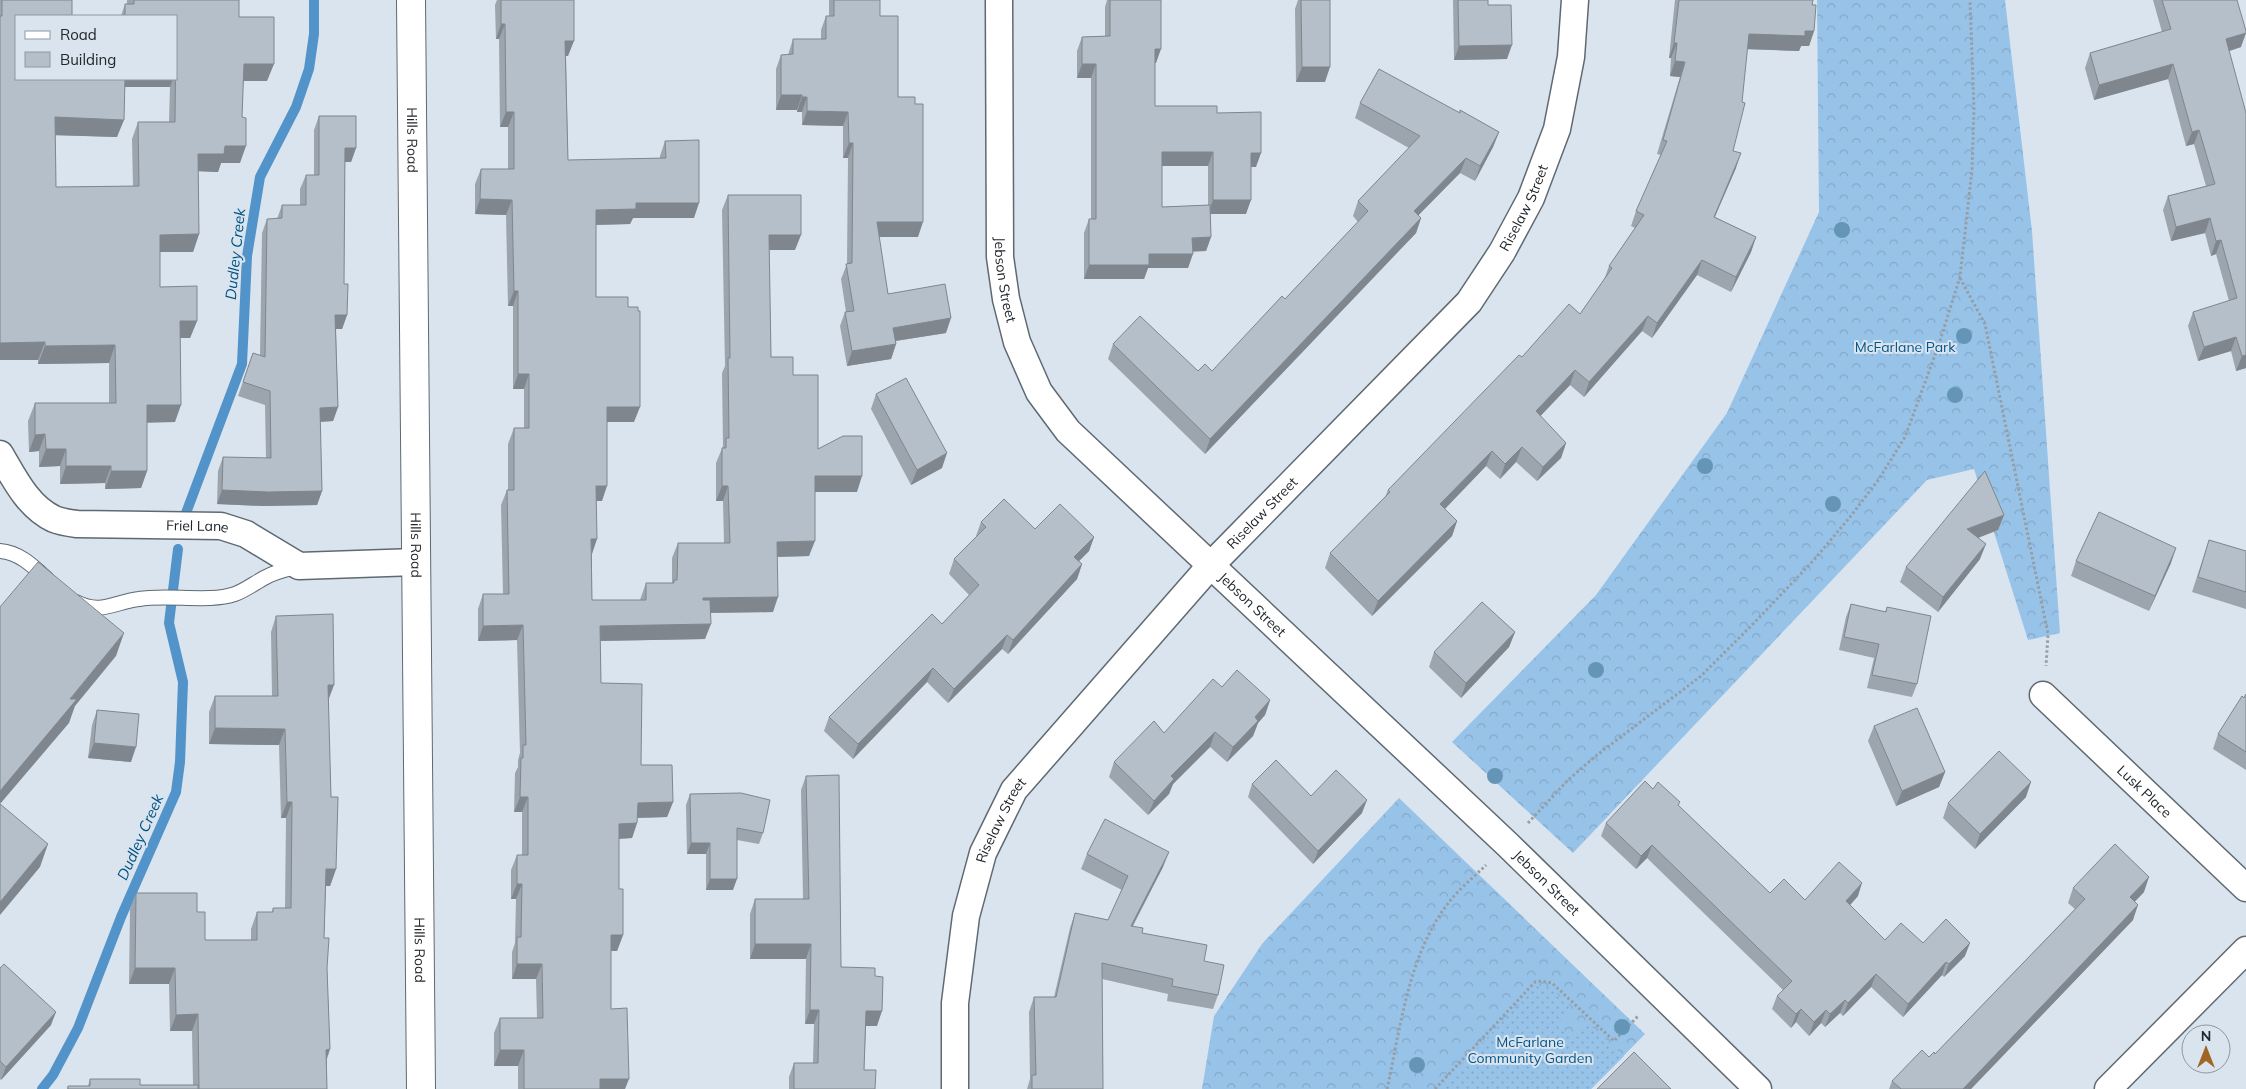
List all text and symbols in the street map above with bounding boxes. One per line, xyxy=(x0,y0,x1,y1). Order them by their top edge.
legend xyxy=(15,15,178,80)
text: Road xyxy=(60,25,97,44)
text: Building xyxy=(60,50,116,69)
street label: Hills Road xyxy=(403,107,422,173)
street label: Riselaw Street xyxy=(1495,162,1552,254)
water label: Dudley Creek xyxy=(221,206,249,301)
street label: Jebson Street xyxy=(991,237,1021,324)
park label: McFarlane Park xyxy=(1855,338,1956,356)
street label: Riselaw Street xyxy=(1223,473,1301,553)
street label: Hills Road xyxy=(407,512,425,578)
street label: Friel Lane xyxy=(166,516,231,537)
street label: Jebson Street xyxy=(1215,568,1290,640)
street label: Lusk Place xyxy=(2113,761,2176,822)
street label: Riselaw Street xyxy=(972,774,1030,865)
water label: Dudley Creek xyxy=(113,790,168,883)
street label: Jebson Street xyxy=(1509,846,1584,919)
street label: Hills Road xyxy=(410,917,429,983)
north arrow xyxy=(2181,1024,2231,1074)
text: N xyxy=(2201,1027,2211,1045)
park label: McFarlane Community Garden xyxy=(1467,1033,1593,1067)

